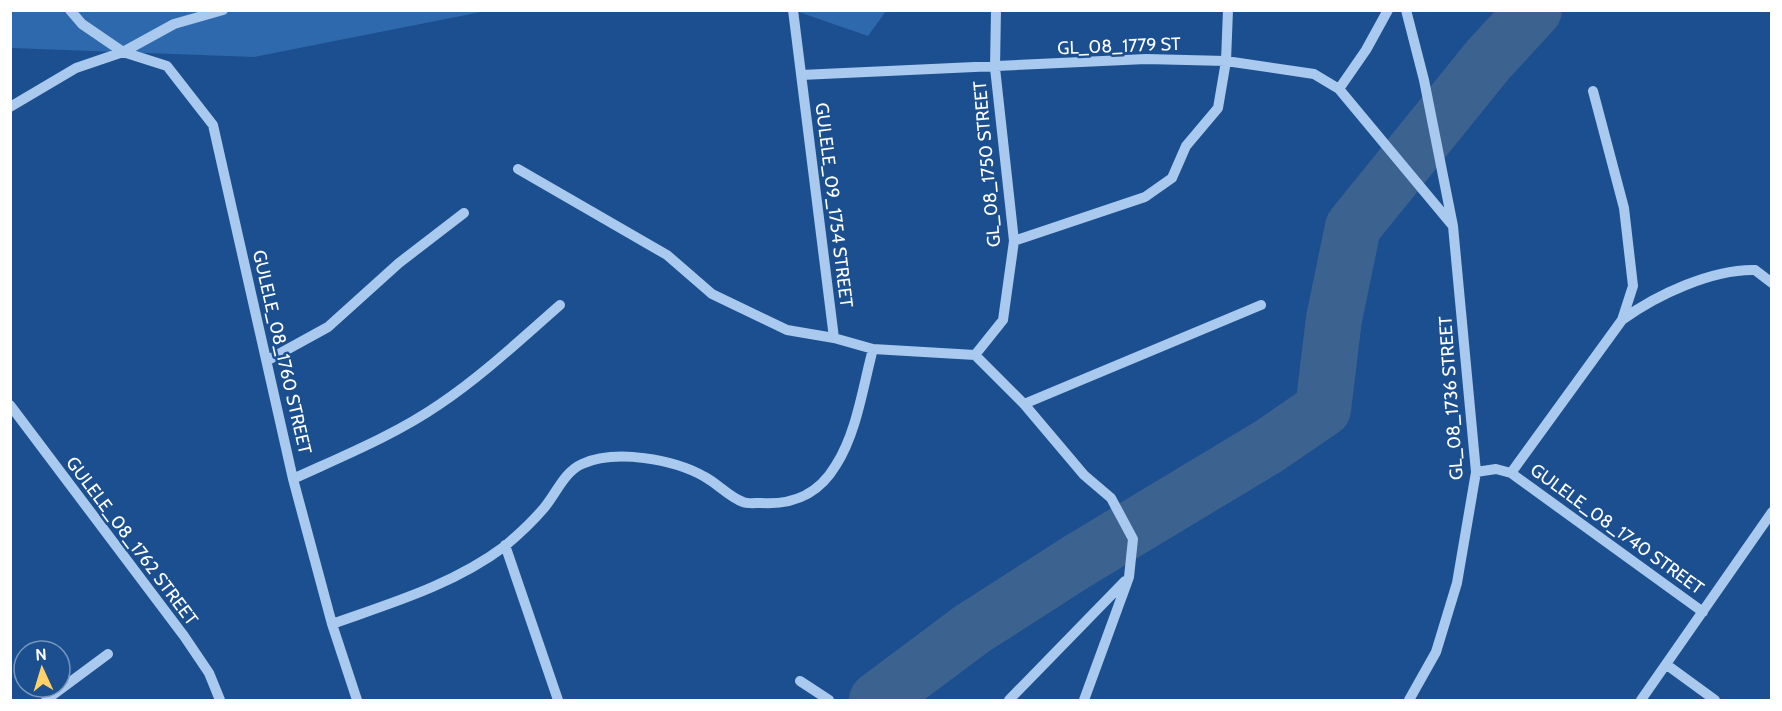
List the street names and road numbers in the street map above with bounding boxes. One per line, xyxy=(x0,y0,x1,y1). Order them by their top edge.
street label: GL_08_1779 ST xyxy=(1057,33,1181,59)
street label: GL_08_1750 STREET xyxy=(969,80,1005,248)
street label: GULELE_09_1754 STREET xyxy=(811,101,858,309)
street label: GULELE_08_1760 STREET xyxy=(248,248,316,457)
street label: GL_08_1736 STREET xyxy=(1434,315,1468,481)
street label: GULELE_08_1762 STREET xyxy=(61,452,203,630)
street label: GULELE_08_1740 STREET xyxy=(1526,459,1708,599)

